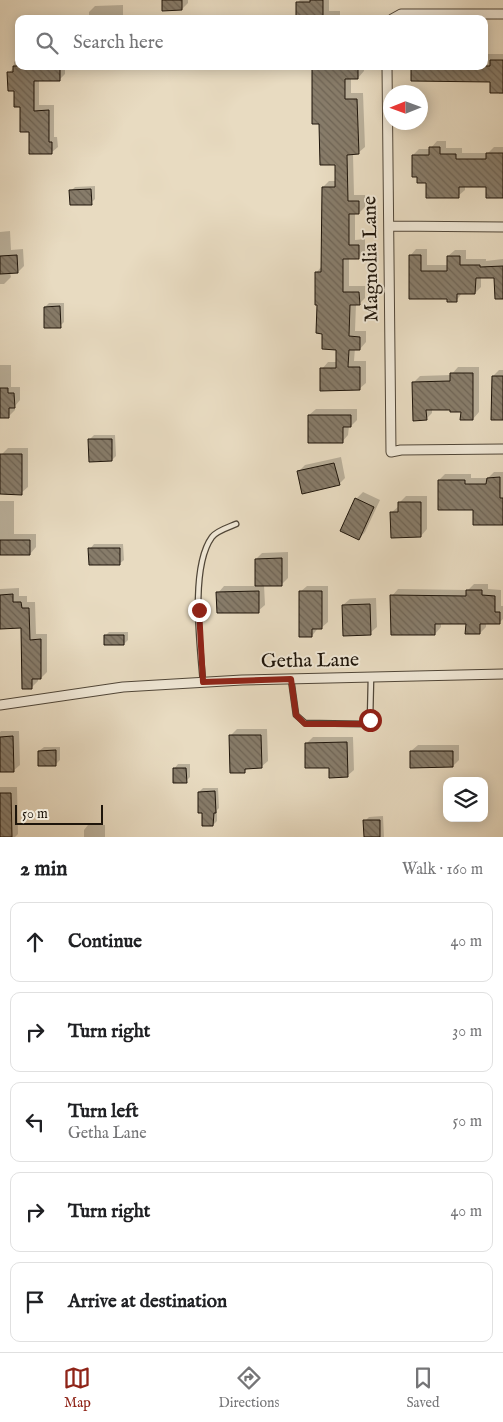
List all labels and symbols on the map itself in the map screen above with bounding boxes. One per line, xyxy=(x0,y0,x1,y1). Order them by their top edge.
north arrow xyxy=(383,85,428,130)
street label: Magnolia Lane xyxy=(357,196,385,322)
route end xyxy=(188,599,211,622)
street label: Getha Lane xyxy=(261,648,359,674)
route start xyxy=(359,709,382,732)
scale bar xyxy=(15,802,102,825)

